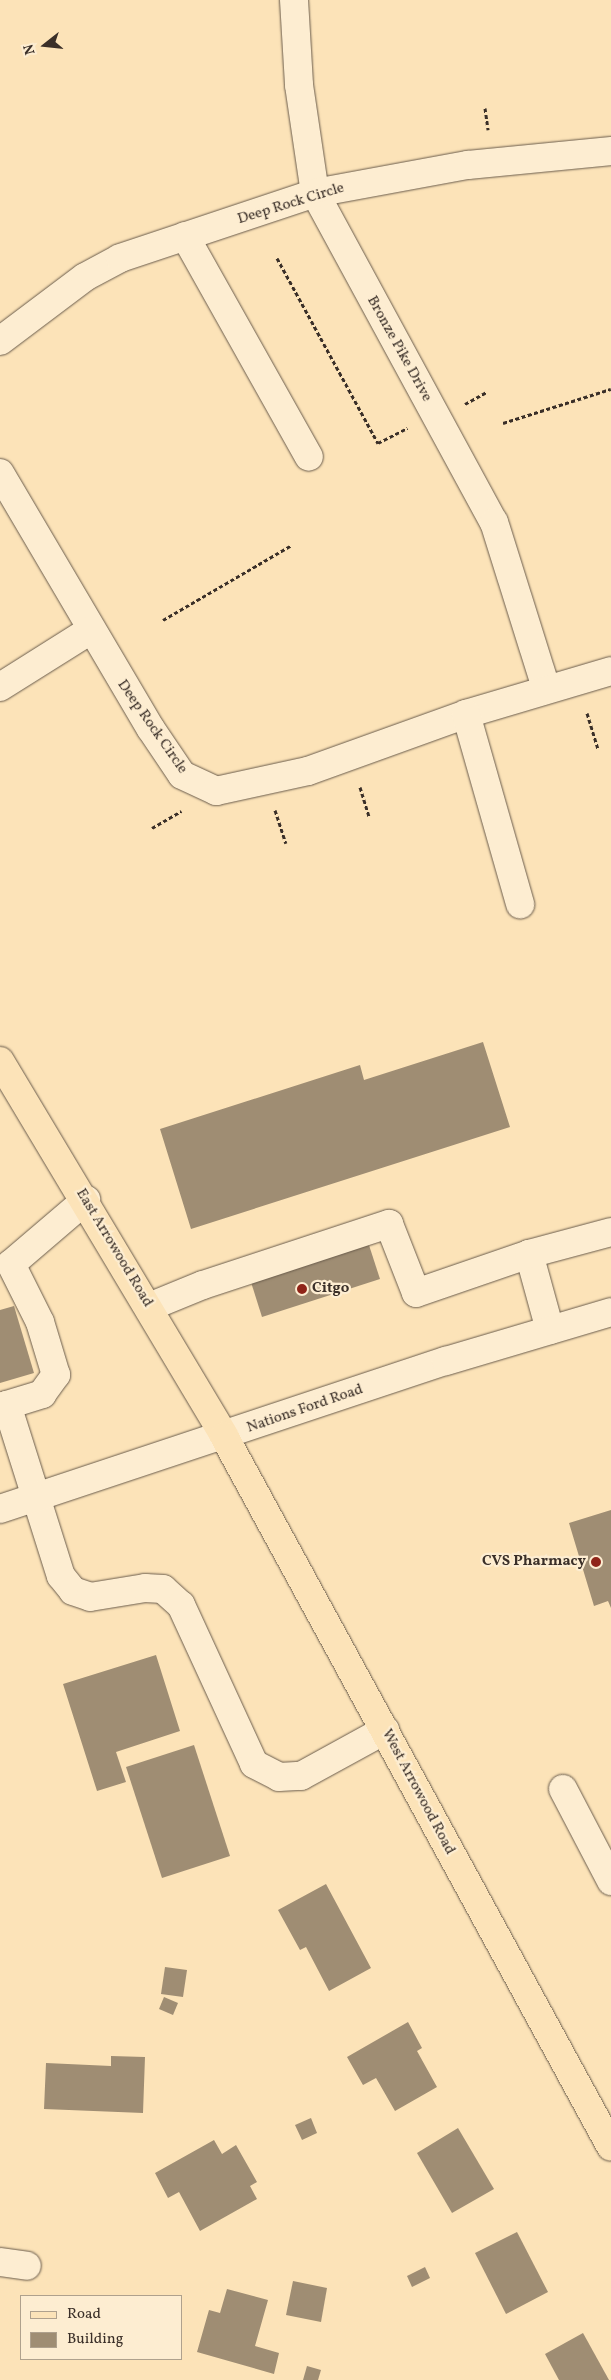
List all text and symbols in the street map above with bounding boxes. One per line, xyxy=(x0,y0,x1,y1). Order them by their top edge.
north arrow xyxy=(20,20,70,70)
text: N xyxy=(20,42,41,57)
street label: Deep Rock Circle xyxy=(235,179,347,229)
street label: Bronze Pike Drive xyxy=(362,293,436,405)
street label: Deep Rock Circle xyxy=(113,676,191,778)
street label: East Arrowood Road xyxy=(72,1186,156,1310)
place label: Citgo xyxy=(312,1280,349,1298)
marker: Citgo xyxy=(296,1283,308,1295)
street label: Nations Ford Road xyxy=(245,1381,365,1437)
place label: CVS Pharmacy xyxy=(482,1553,586,1571)
marker: CVS Pharmacy xyxy=(590,1556,602,1568)
street label: West Arrowood Road xyxy=(377,1726,459,1858)
legend xyxy=(20,2295,182,2360)
text: Road xyxy=(67,2304,101,2325)
text: Building xyxy=(67,2329,123,2350)

